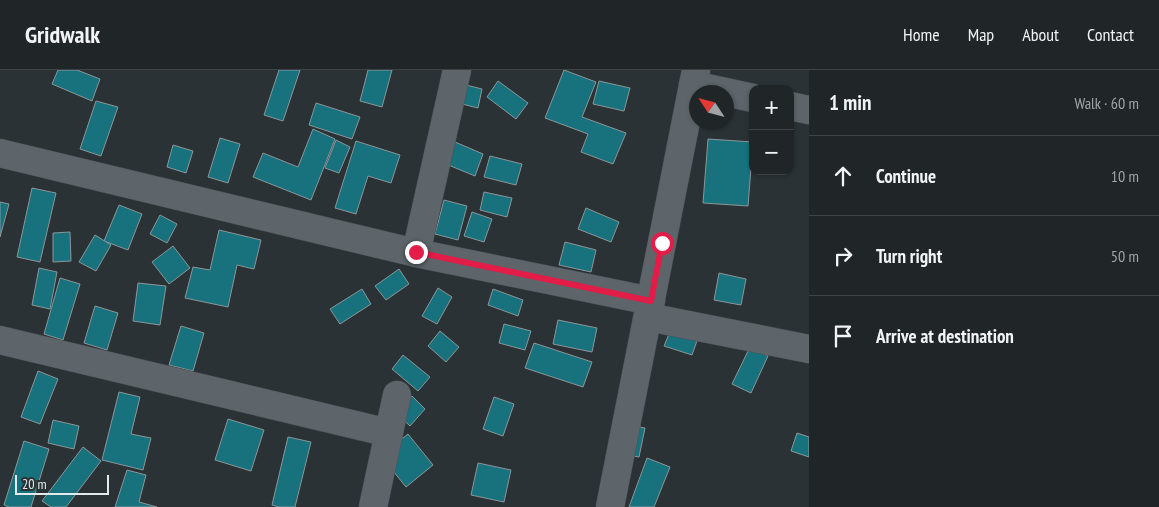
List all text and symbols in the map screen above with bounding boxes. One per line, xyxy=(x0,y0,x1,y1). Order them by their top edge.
text: Gridwalk xyxy=(25,19,100,50)
text: Home xyxy=(903,23,940,46)
text: Map xyxy=(968,23,994,46)
text: About xyxy=(1022,23,1059,46)
text: Contact xyxy=(1087,23,1134,46)
north arrow xyxy=(689,85,734,130)
map controls xyxy=(749,85,794,175)
button: + xyxy=(749,85,794,130)
text: 1 min xyxy=(829,89,871,116)
text: Walk · 60 m xyxy=(1074,93,1139,113)
button: − xyxy=(749,130,794,175)
icon: ahead xyxy=(829,162,857,190)
text: Continue xyxy=(876,164,936,188)
text: 10 m xyxy=(1111,166,1139,186)
route start xyxy=(651,232,674,255)
route end xyxy=(405,241,428,264)
icon: right xyxy=(829,242,857,270)
text: Turn right xyxy=(876,244,942,268)
text: 50 m xyxy=(1111,246,1139,266)
icon: arrive xyxy=(829,322,857,350)
text: Arrive at destination xyxy=(876,324,1014,348)
scale bar xyxy=(15,472,109,495)
text: 20 m xyxy=(22,475,47,493)

